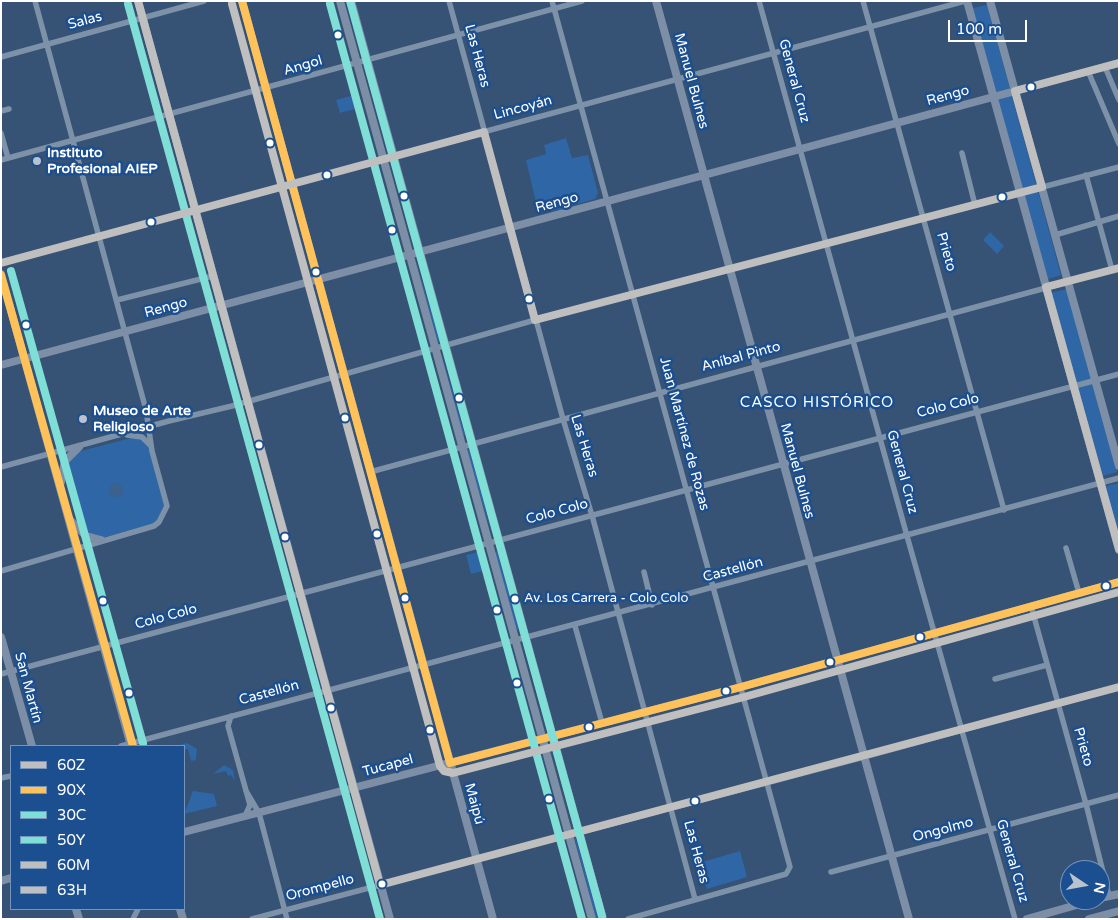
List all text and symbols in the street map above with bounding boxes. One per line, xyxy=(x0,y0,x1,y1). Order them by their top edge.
street label: Salas xyxy=(66,8,104,34)
scale bar xyxy=(950,10,1029,42)
text: 100 m xyxy=(956,20,1002,38)
street label: Las Heras xyxy=(461,23,493,89)
unlabelled marker xyxy=(333,30,343,40)
street label: Manuel Bulnes xyxy=(670,31,712,131)
street label: General Cruz xyxy=(775,37,813,125)
street label: Angol xyxy=(282,52,324,80)
street label: Rengo xyxy=(925,82,971,110)
unlabelled marker xyxy=(1026,82,1036,92)
street label: Lincoyán xyxy=(492,92,554,124)
unlabelled marker xyxy=(265,138,275,148)
place label: Instituto Profesional AIEP xyxy=(47,145,158,178)
marker: Instituto Profesional AIEP xyxy=(31,155,43,167)
unlabelled marker xyxy=(322,170,332,180)
street label: Rengo xyxy=(534,189,580,217)
unlabelled marker xyxy=(399,191,409,201)
unlabelled marker xyxy=(997,192,1007,202)
unlabelled marker xyxy=(146,217,156,227)
unlabelled marker xyxy=(387,225,397,235)
street label: Prieto xyxy=(932,231,960,273)
unlabelled marker xyxy=(311,267,321,277)
street label: Rengo xyxy=(143,294,189,322)
unlabelled marker xyxy=(524,294,534,304)
unlabelled marker xyxy=(21,320,31,330)
street label: Aníbal Pinto xyxy=(700,338,782,376)
street label: Juan Martínez de Rozas xyxy=(655,355,713,513)
street label: Colo Colo xyxy=(915,390,981,422)
unlabelled marker xyxy=(454,393,464,403)
district label: CASCO HISTÓRICO xyxy=(738,394,896,412)
place label: Museo de Arte Religioso xyxy=(93,403,191,436)
marker: Museo de Arte Religioso xyxy=(77,413,89,425)
unlabelled marker xyxy=(340,413,350,423)
street label: Las Heras xyxy=(567,413,601,479)
street label: Manuel Bulnes xyxy=(776,421,818,521)
street label: General Cruz xyxy=(883,428,921,516)
unlabelled marker xyxy=(254,440,264,450)
street label: Colo Colo xyxy=(524,496,590,528)
unlabelled marker xyxy=(372,529,382,539)
unlabelled marker xyxy=(280,532,290,542)
street label: Castellón xyxy=(701,554,765,586)
unlabelled marker xyxy=(1101,581,1111,591)
place label: Av. Los Carrera - Colo Colo xyxy=(524,591,688,607)
unlabelled marker xyxy=(400,593,410,603)
marker: Av. Los Carrera - Colo Colo xyxy=(510,594,520,604)
unlabelled marker xyxy=(98,596,108,606)
street label: Colo Colo xyxy=(133,601,199,633)
unlabelled marker xyxy=(492,605,502,615)
unlabelled marker xyxy=(915,632,925,642)
street label: San Martín xyxy=(10,651,46,725)
unlabelled marker xyxy=(825,657,835,667)
street label: Castellón xyxy=(237,677,301,709)
unlabelled marker xyxy=(512,678,522,688)
unlabelled marker xyxy=(721,686,731,696)
unlabelled marker xyxy=(124,688,134,698)
unlabelled marker xyxy=(326,703,336,713)
unlabelled marker xyxy=(584,722,594,732)
unlabelled marker xyxy=(425,725,435,735)
street label: Prieto xyxy=(1069,726,1097,768)
legend xyxy=(10,745,185,910)
street label: Tucapel xyxy=(361,751,415,781)
text: 60Z xyxy=(57,756,85,774)
text: 90X xyxy=(57,781,86,799)
street label: Maipú xyxy=(460,781,488,827)
unlabelled marker xyxy=(544,794,554,804)
unlabelled marker xyxy=(690,796,700,806)
text: 30C xyxy=(57,806,86,824)
street label: Ongolmo xyxy=(911,814,975,846)
street label: General Cruz xyxy=(992,817,1032,905)
street label: Las Heras xyxy=(680,819,712,885)
text: 50Y xyxy=(57,831,85,849)
text: 60M xyxy=(57,856,90,874)
north arrow xyxy=(1060,860,1110,910)
street label: Orompello xyxy=(284,871,356,905)
unlabelled marker xyxy=(377,879,387,889)
text: 63H xyxy=(57,881,87,899)
text: N xyxy=(1090,881,1109,895)

